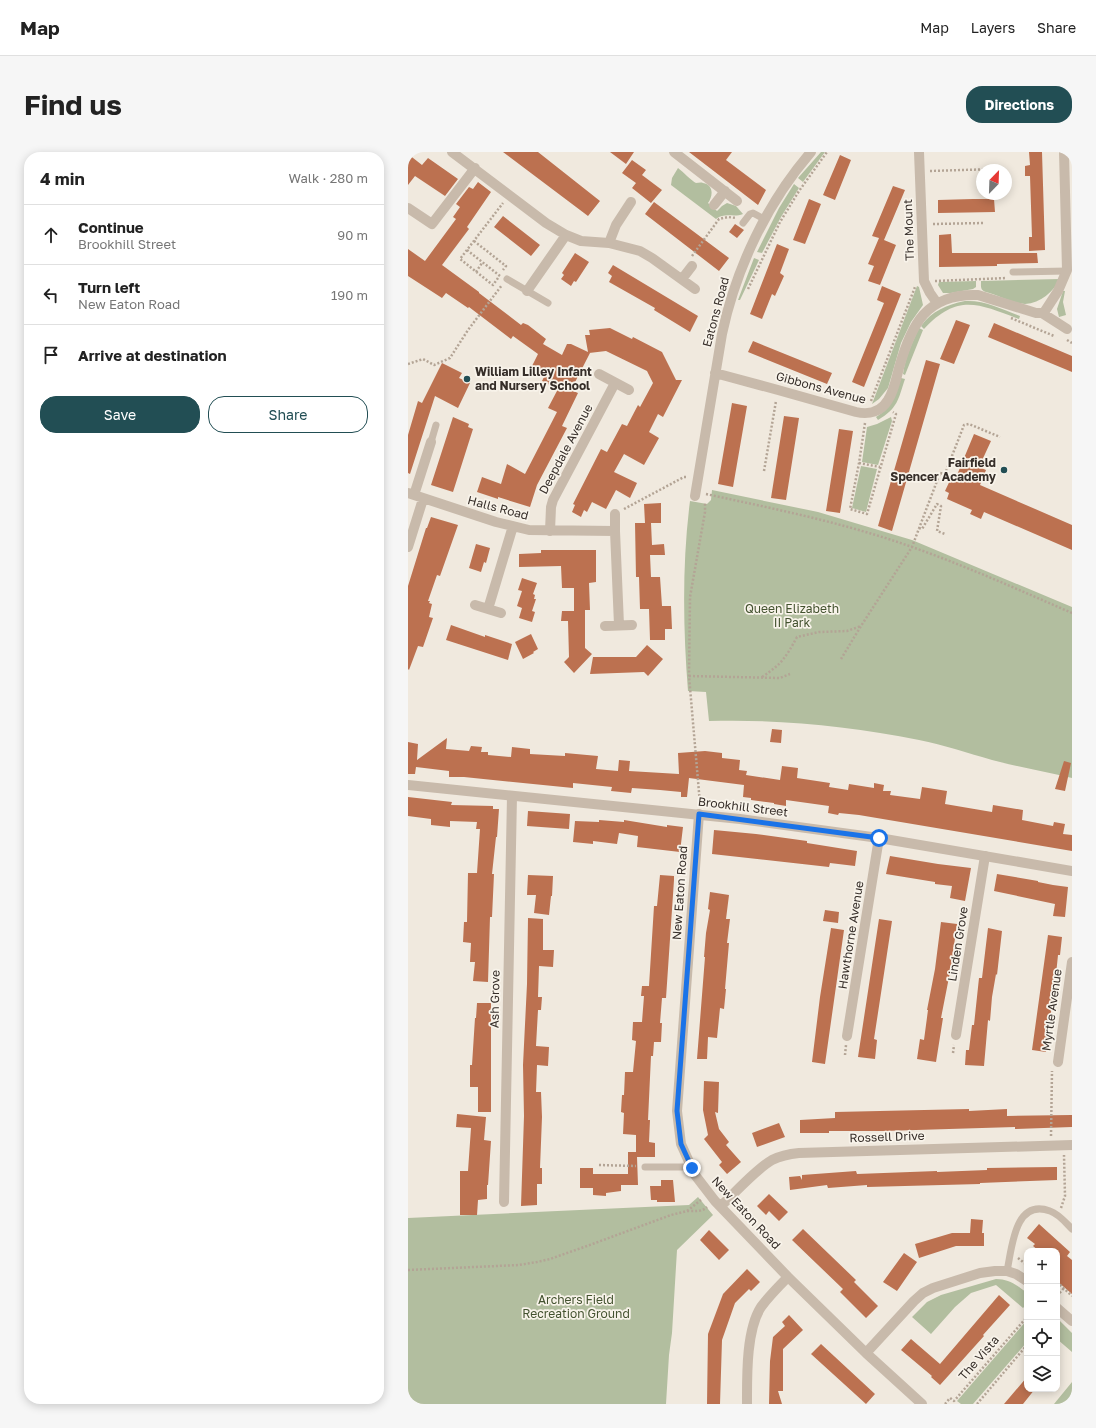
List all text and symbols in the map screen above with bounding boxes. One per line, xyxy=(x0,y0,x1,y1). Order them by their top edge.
text: Map xyxy=(20,16,60,39)
text: Map xyxy=(920,19,949,36)
text: Layers xyxy=(971,19,1015,36)
text: Share xyxy=(1037,19,1076,36)
button: Directions xyxy=(966,86,1072,123)
text: Find us xyxy=(24,88,122,121)
north arrow xyxy=(976,164,1012,200)
text: 4 min xyxy=(40,168,85,189)
text: Walk · 280 m xyxy=(289,170,368,186)
street label: The Mount xyxy=(900,199,917,261)
text: Continue xyxy=(78,218,144,236)
icon: ahead xyxy=(40,224,62,246)
text: 90 m xyxy=(337,227,368,243)
text: Brookhill Street xyxy=(78,236,176,252)
street label: Eatons Road xyxy=(699,275,732,349)
text: Turn left xyxy=(78,278,140,296)
icon: left xyxy=(40,284,62,306)
text: 190 m xyxy=(331,287,368,303)
text: New Eaton Road xyxy=(78,296,180,312)
icon: arrive xyxy=(40,344,62,366)
text: Arrive at destination xyxy=(78,346,227,364)
place label: William Lilley Infant and Nursery School xyxy=(475,364,592,393)
street label: Gibbons Avenue xyxy=(774,368,868,407)
marker: William Lilley Infant and Nursery School xyxy=(462,374,472,384)
button: Save xyxy=(40,396,200,433)
button: Share xyxy=(208,396,368,433)
street label: Deepdale Avenue xyxy=(535,401,596,496)
place label: Fairfield Spencer Academy xyxy=(890,455,997,484)
marker: Fairfield Spencer Academy xyxy=(999,465,1009,475)
street label: Halls Road xyxy=(466,492,530,523)
park label: Queen Elizabeth II Park xyxy=(745,601,839,630)
street label: Brookhill Street xyxy=(697,794,789,819)
route start xyxy=(870,829,888,847)
street label: New Eaton Road xyxy=(669,845,690,941)
street label: Hawthorne Avenue xyxy=(835,880,866,990)
street label: Linden Grove xyxy=(944,905,971,982)
street label: Myrtle Avenue xyxy=(1038,968,1065,1052)
street label: Ash Grove xyxy=(486,970,503,1028)
street label: Rossell Drive xyxy=(849,1128,925,1145)
route end xyxy=(683,1159,701,1177)
street label: New Eaton Road xyxy=(709,1173,784,1252)
map controls xyxy=(1024,1248,1060,1392)
button: + xyxy=(1024,1248,1060,1284)
button: − xyxy=(1024,1284,1060,1320)
park label: Archers Field Recreation Ground xyxy=(522,1292,630,1321)
button: locate xyxy=(1024,1320,1060,1356)
street label: The Vista xyxy=(955,1332,1002,1383)
button: layers xyxy=(1024,1356,1060,1392)

